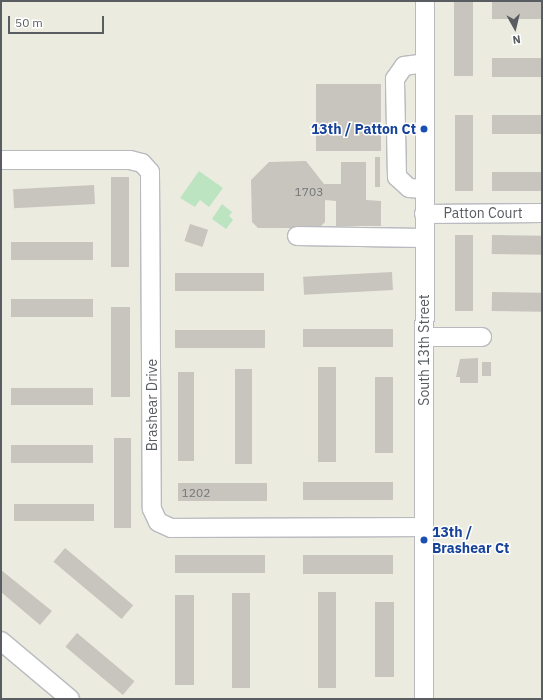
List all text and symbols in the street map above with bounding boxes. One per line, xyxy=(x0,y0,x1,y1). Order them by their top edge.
scale bar xyxy=(10,8,106,34)
north arrow xyxy=(495,8,535,48)
text: 50 m xyxy=(15,15,43,30)
text: N xyxy=(512,32,522,47)
place label: 13th / Patton Ct xyxy=(311,121,416,137)
marker: 13th / Patton Ct xyxy=(419,124,429,134)
house number: 1703 xyxy=(295,185,323,199)
street label: Patton Court xyxy=(443,205,523,221)
street label: South 13th Street xyxy=(416,294,432,406)
street label: Brashear Drive xyxy=(144,359,160,451)
house number: 1202 xyxy=(182,486,210,500)
place label: 13th / Brashear Ct xyxy=(432,524,509,556)
marker: 13th / Brashear Ct xyxy=(419,535,429,545)

